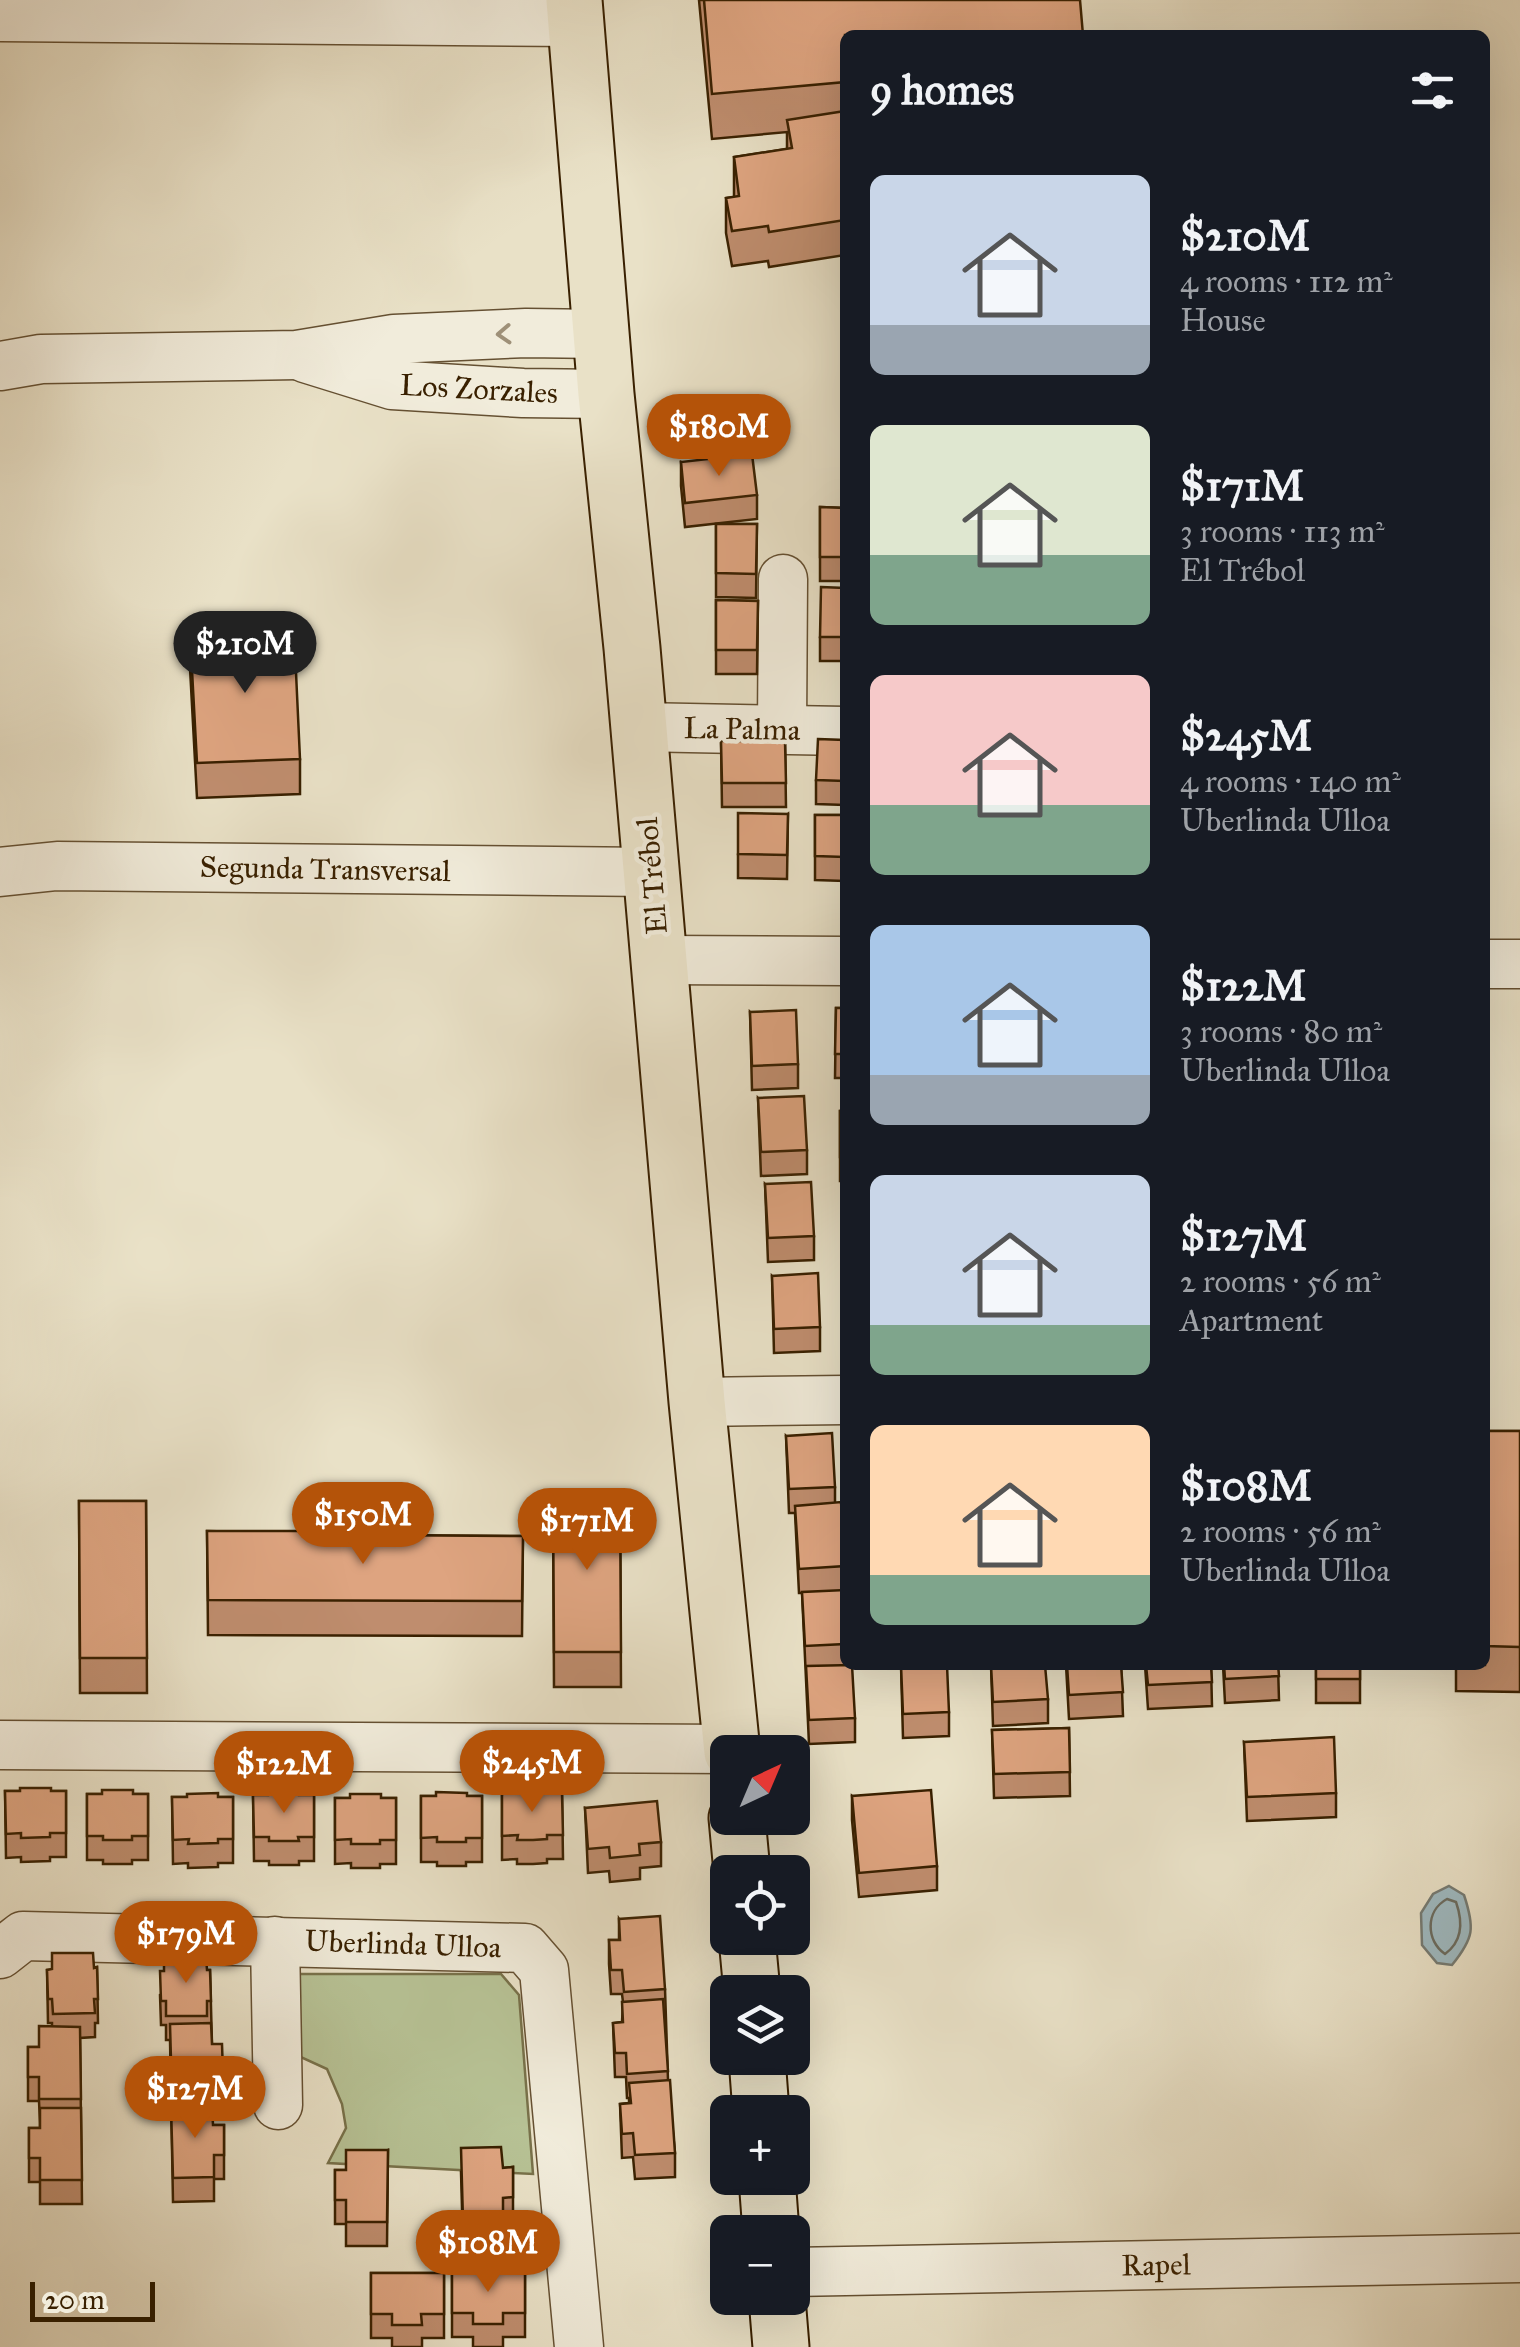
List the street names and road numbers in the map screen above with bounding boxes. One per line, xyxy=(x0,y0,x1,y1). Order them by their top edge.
street label: Los Zorzales xyxy=(399,367,559,411)
street label: La Palma xyxy=(683,710,801,748)
street label: El Trébol xyxy=(629,815,675,936)
street label: Segunda Transversal xyxy=(199,849,452,889)
street label: Uberlinda Ulloa xyxy=(304,1923,502,1965)
street label: Rapel xyxy=(1121,2246,1192,2284)

